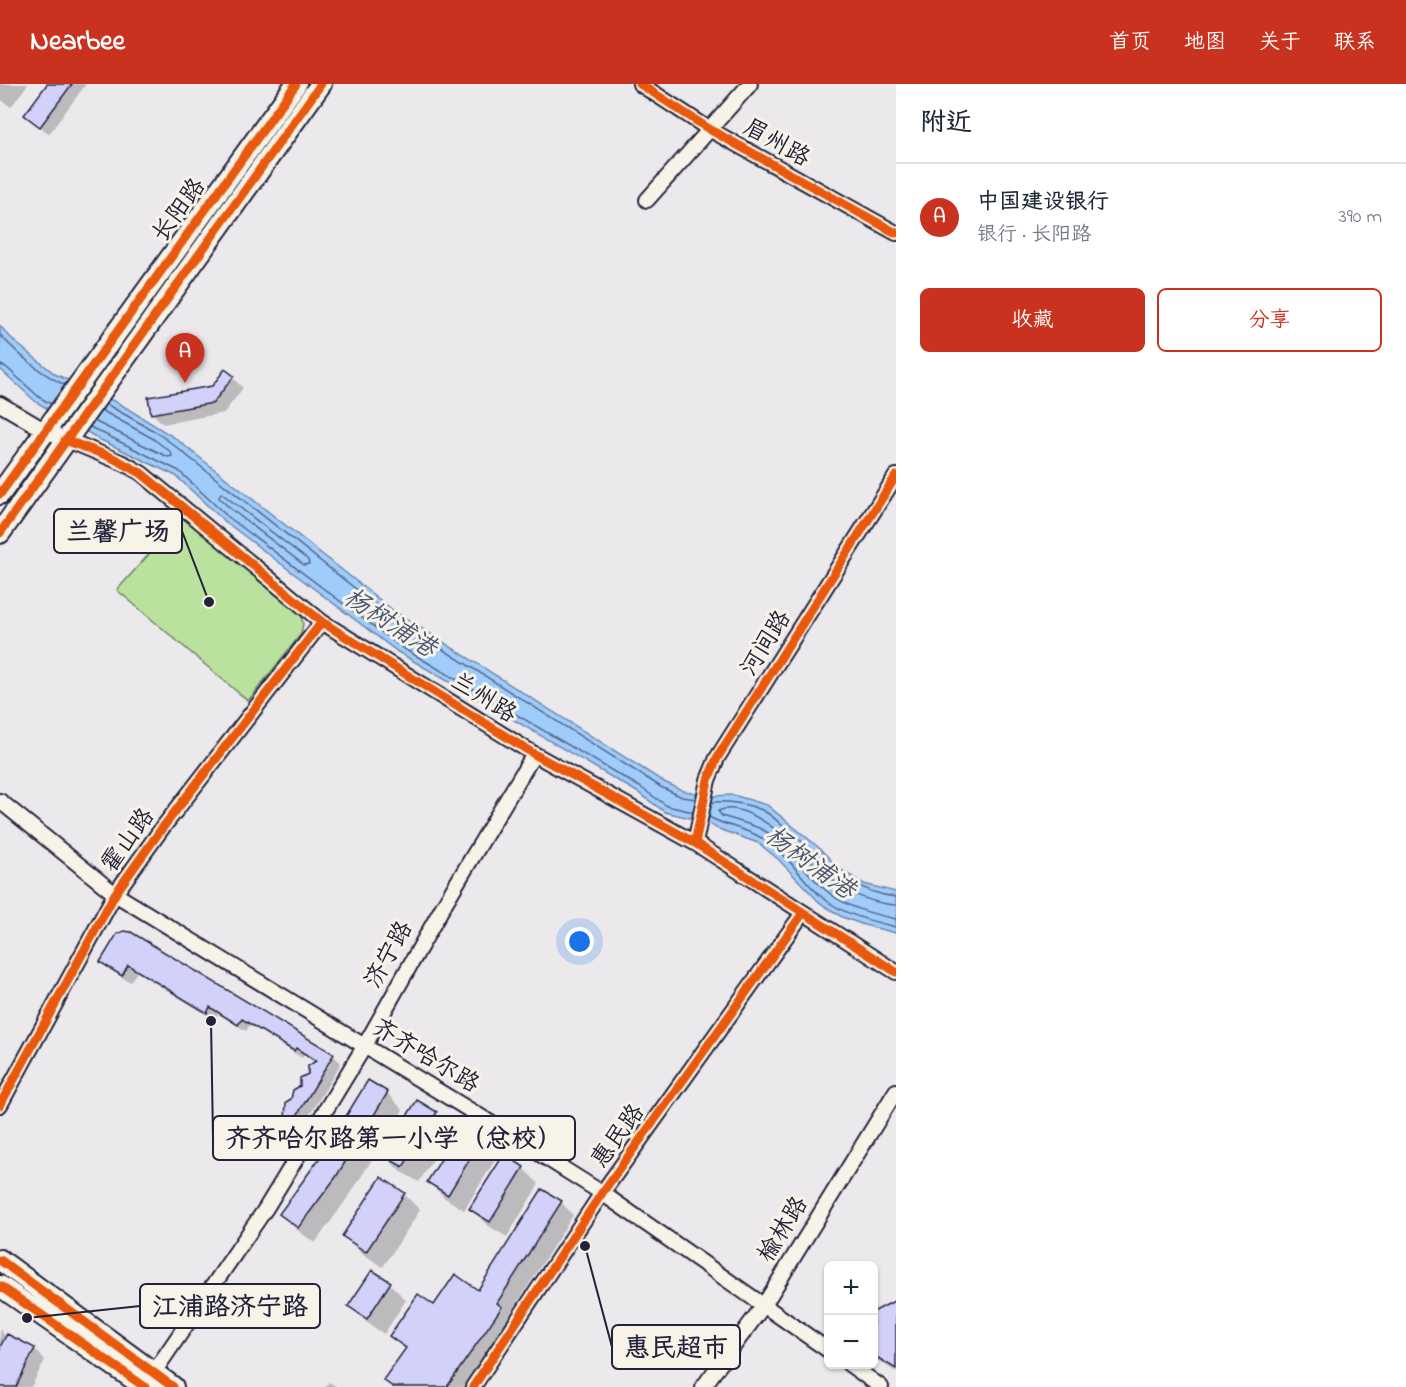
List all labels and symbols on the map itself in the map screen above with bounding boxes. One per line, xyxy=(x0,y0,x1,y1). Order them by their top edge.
street label: 眉州路 xyxy=(736,111,816,177)
street label: 长阳路 xyxy=(145,172,215,250)
pin: A xyxy=(166,334,204,383)
callout: 兰馨广场 xyxy=(54,509,182,553)
text: 兰馨广场 xyxy=(66,515,170,553)
water label: 杨树浦港 xyxy=(335,580,445,670)
street label: 河间路 xyxy=(733,604,801,684)
street label: 兰州路 xyxy=(443,665,523,733)
street label: 霍山路 xyxy=(94,802,164,880)
water label: 杨树浦港 xyxy=(756,818,865,912)
street label: 济宁路 xyxy=(357,915,423,995)
your location xyxy=(565,927,594,956)
street label: 齐齐哈尔路 xyxy=(365,1011,485,1103)
street label: 惠民路 xyxy=(584,1098,654,1176)
callout: 齐齐哈尔路第一小学（总校） xyxy=(213,1116,575,1160)
text: 齐齐哈尔路第一小学（总校） xyxy=(225,1122,563,1160)
street label: 榆林路 xyxy=(750,1190,818,1270)
callout: 江浦路济宁路 xyxy=(140,1284,320,1328)
text: 江浦路济宁路 xyxy=(152,1290,308,1328)
callout: 惠民超市 xyxy=(612,1325,740,1369)
text: 惠民超市 xyxy=(624,1331,728,1369)

